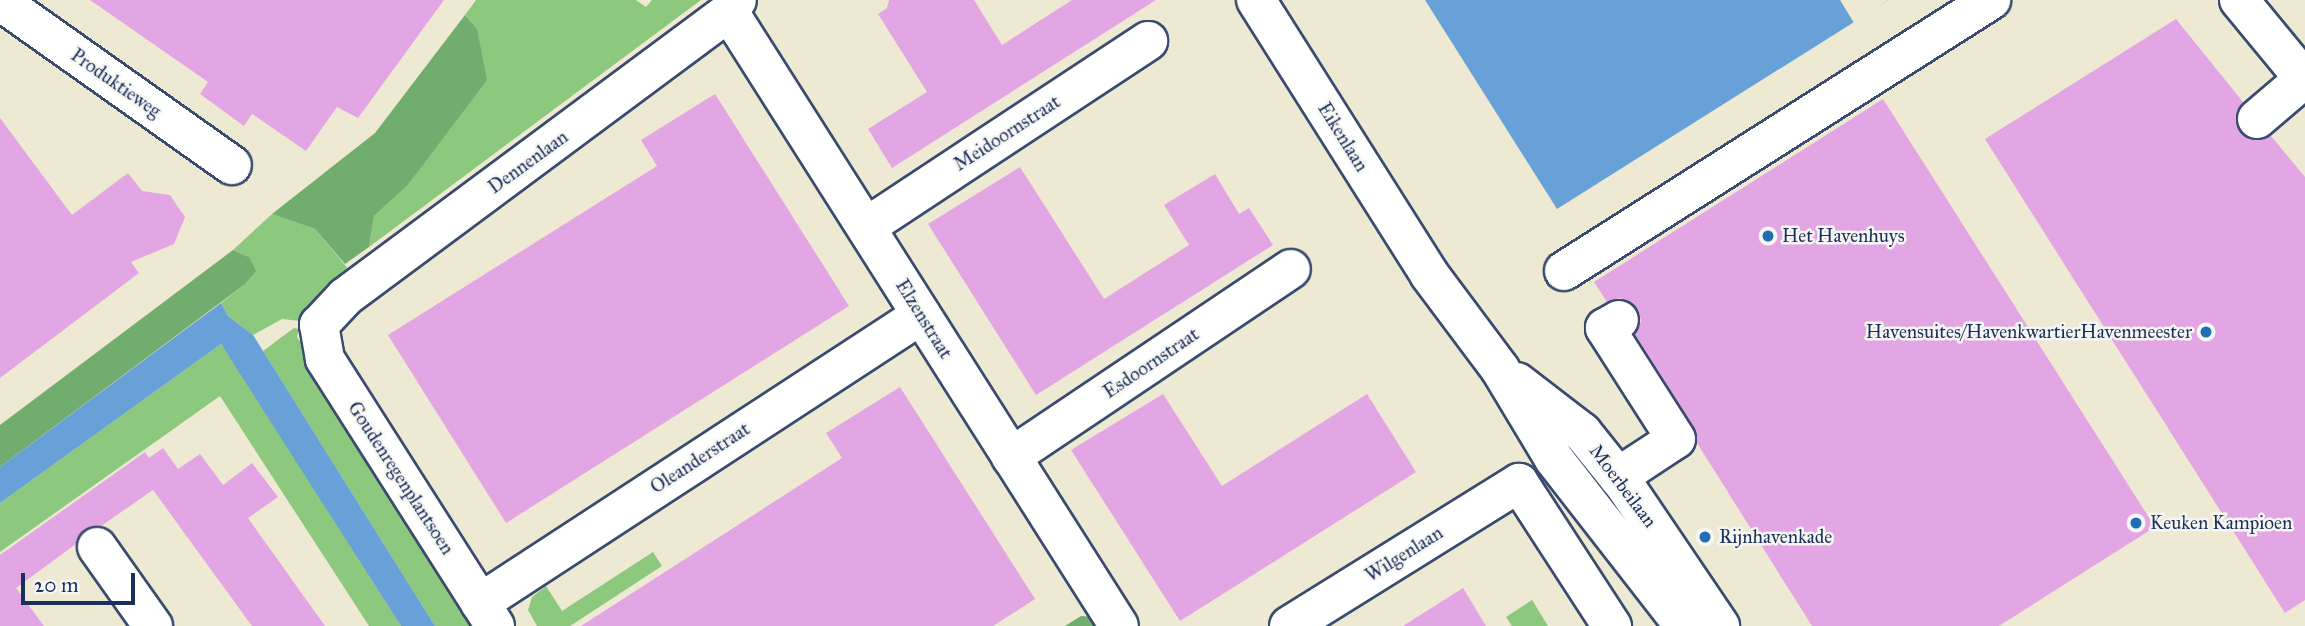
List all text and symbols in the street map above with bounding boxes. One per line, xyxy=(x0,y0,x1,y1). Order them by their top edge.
street label: Produktieweg xyxy=(67,44,165,122)
street label: Meidoornstraat xyxy=(949,90,1065,176)
street label: Eikenlaan xyxy=(1313,98,1373,176)
street label: Dennenlaan xyxy=(484,125,572,199)
place label: Het Havenhuys xyxy=(1782,225,1905,247)
marker: Het Havenhuys xyxy=(1760,228,1776,244)
street label: Elzenstraat xyxy=(891,275,957,363)
place label: Havensuites/HavenkwartierHavenmeester xyxy=(1866,321,2192,343)
street label: Esdoornstraat xyxy=(1099,323,1203,403)
marker: Havensuites/HavenkwartierHavenmeester xyxy=(2198,324,2214,340)
street label: Goudenregenplantsoen xyxy=(343,397,459,559)
street label: Oleanderstraat xyxy=(646,417,754,499)
street label: Moerbeilaan xyxy=(1584,440,1662,532)
place label: Keuken Kampioen xyxy=(2150,512,2292,534)
marker: Keuken Kampioen xyxy=(2128,515,2144,531)
street label: Wilgenlaan xyxy=(1361,521,1447,587)
place label: Rijnhavenkade xyxy=(1719,526,1832,548)
marker: Rijnhavenkade xyxy=(1697,529,1713,545)
scale bar xyxy=(24,560,138,604)
text: 20 m xyxy=(34,572,79,598)

